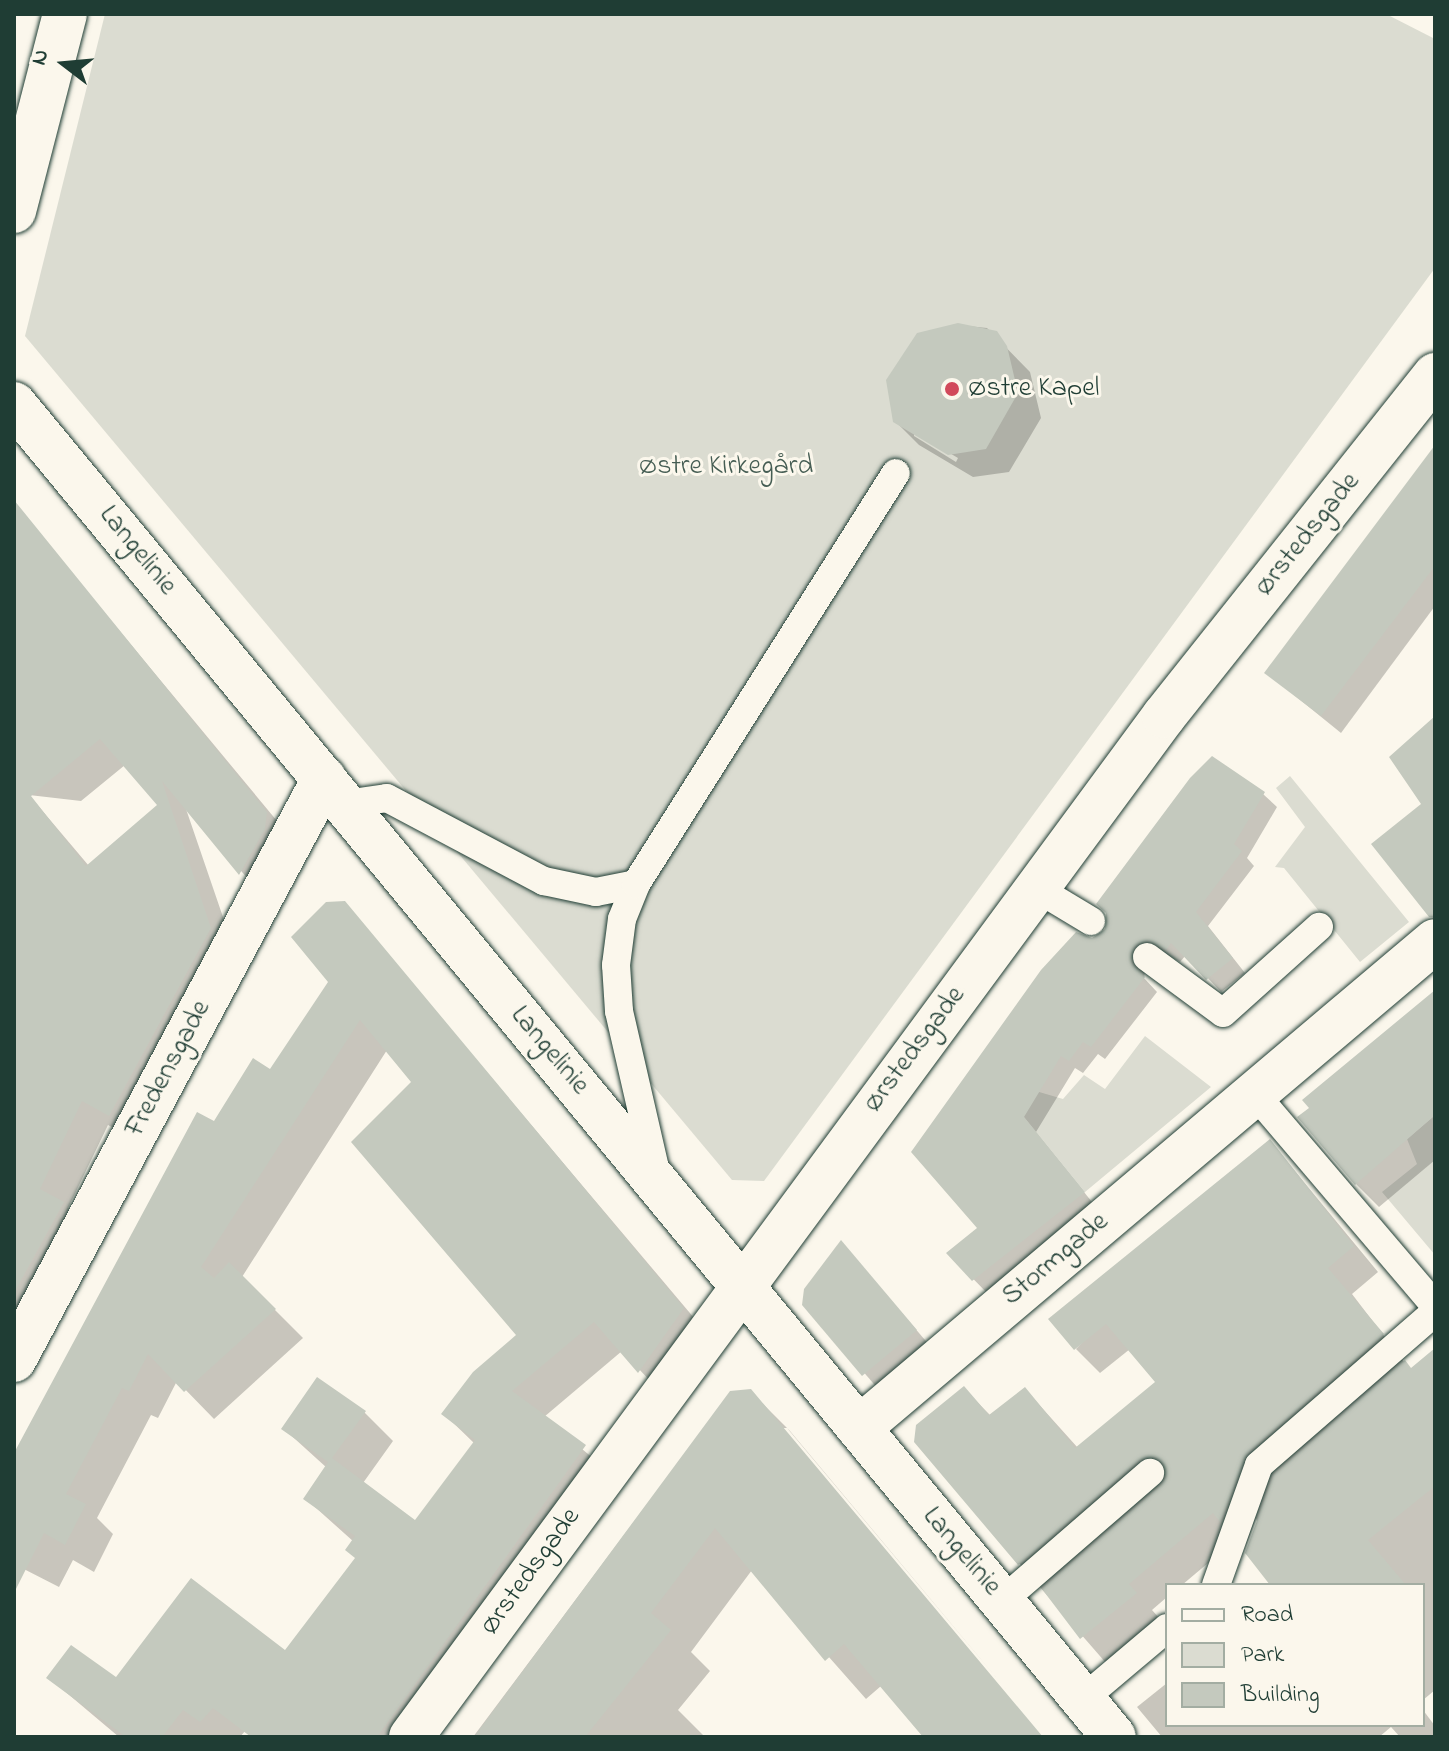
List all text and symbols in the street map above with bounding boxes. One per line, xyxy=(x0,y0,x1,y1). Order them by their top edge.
north arrow xyxy=(24,24,104,104)
text: N xyxy=(23,46,58,69)
place label: Østre Kapel xyxy=(968,372,1099,406)
marker: Østre Kapel xyxy=(943,380,961,398)
park label: Østre Kirkegård xyxy=(639,450,813,484)
street label: Ørstedsgade xyxy=(1248,466,1368,604)
street label: Langelinie xyxy=(91,499,183,603)
street label: Ørstedsgade xyxy=(857,980,973,1120)
street label: Fredensgade xyxy=(119,995,219,1143)
street label: Langelinie xyxy=(502,1000,596,1102)
street label: Stormgade xyxy=(996,1206,1116,1314)
street label: Langelinie xyxy=(914,1501,1008,1603)
street label: Ørstedsgade xyxy=(474,1502,588,1642)
legend xyxy=(1165,1583,1425,1727)
text: Road xyxy=(1241,1598,1293,1633)
text: Park xyxy=(1241,1638,1284,1673)
text: Building xyxy=(1241,1678,1320,1713)

